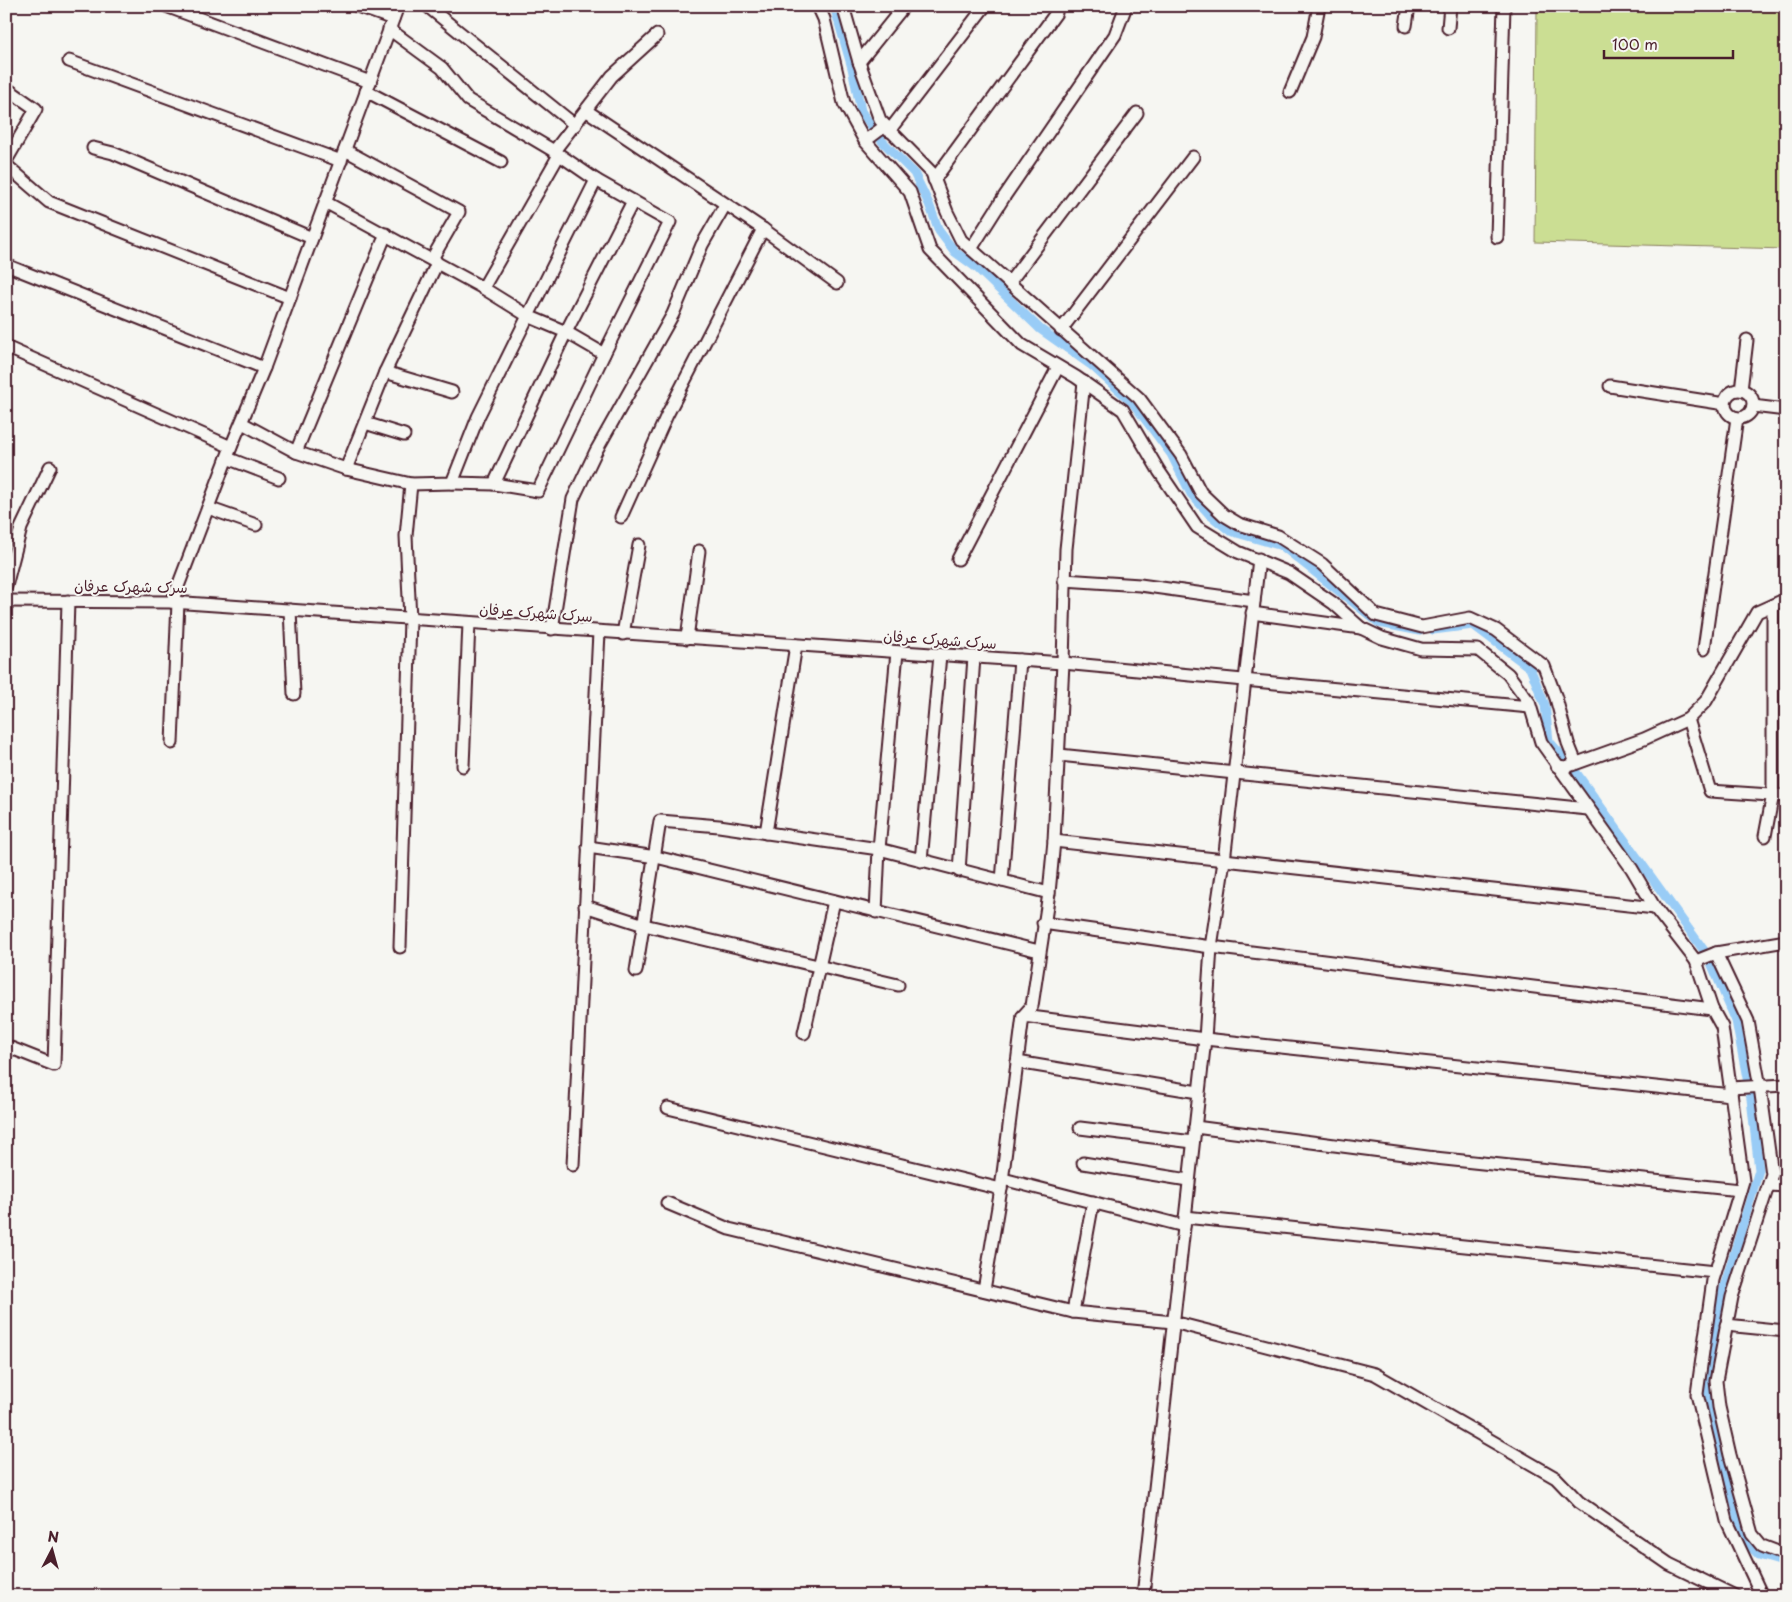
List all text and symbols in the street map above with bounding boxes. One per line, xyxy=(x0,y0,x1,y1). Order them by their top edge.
scale bar xyxy=(1604,28,1733,60)
text: 100 m xyxy=(1612,32,1658,55)
street label: سرک شهرک عرفان xyxy=(74,573,188,598)
street label: سرک شهرک عرفان xyxy=(479,596,594,627)
street label: سرک شهرک عرفان xyxy=(883,623,998,654)
north arrow xyxy=(28,1524,78,1574)
text: N xyxy=(47,1526,60,1548)

